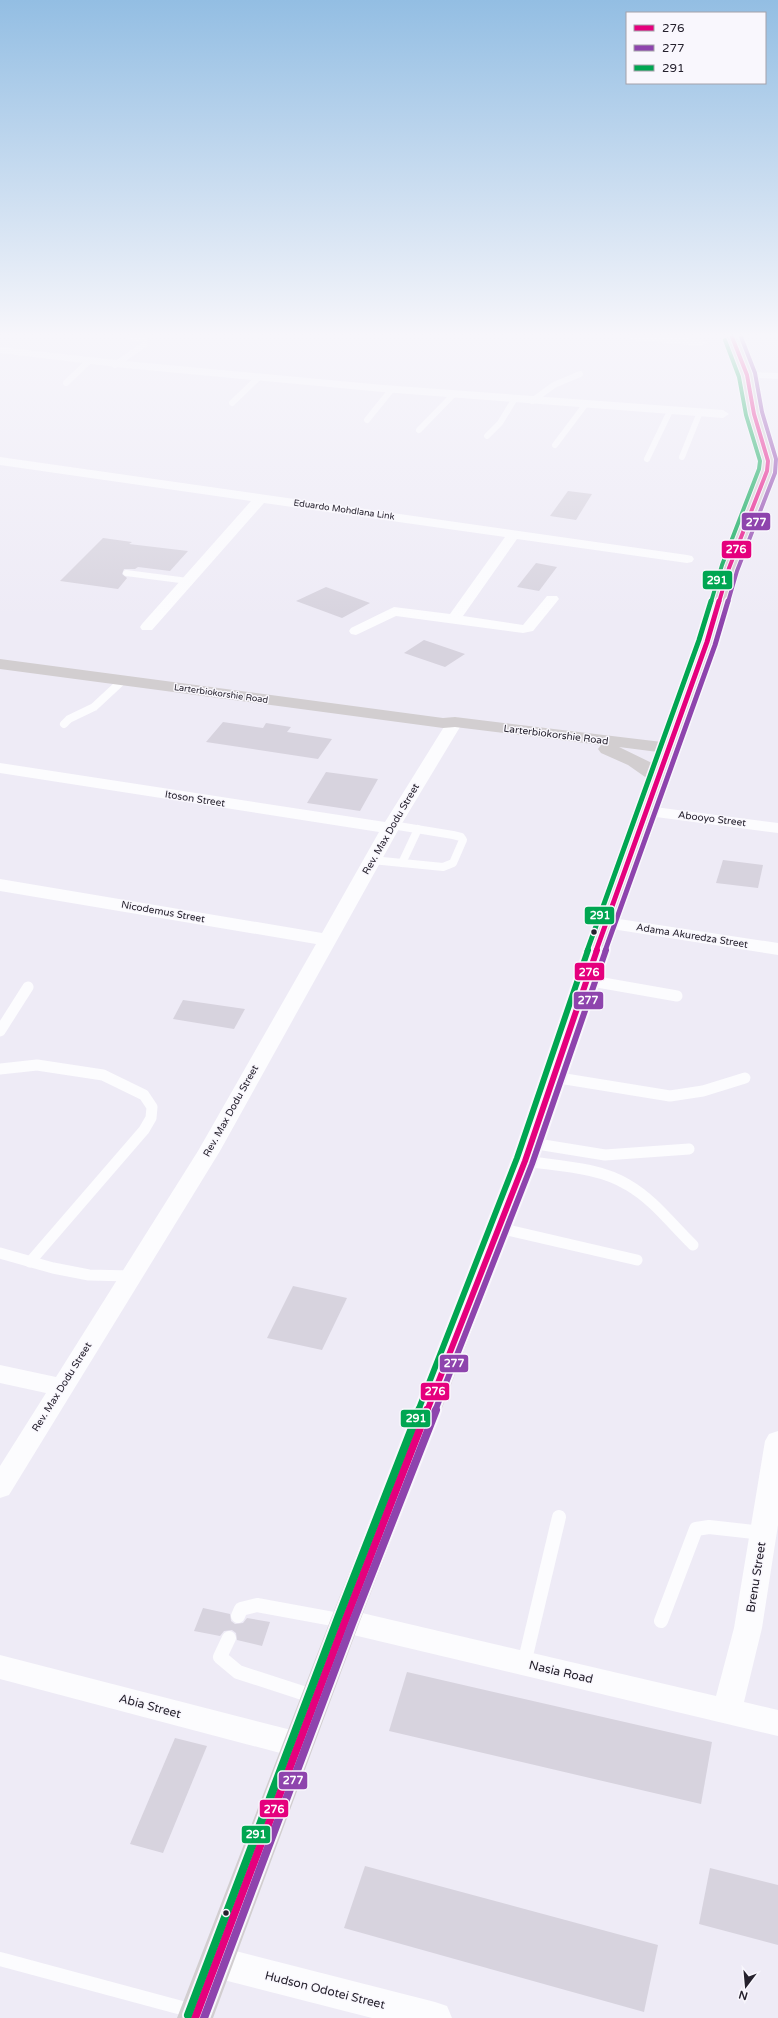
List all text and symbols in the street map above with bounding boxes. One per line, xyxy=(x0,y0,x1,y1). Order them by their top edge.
legend xyxy=(626,12,766,84)
text: 276 xyxy=(662,21,685,35)
text: 277 xyxy=(662,41,685,55)
text: 291 xyxy=(662,61,685,75)
street label: Eduardo Mohdlana Link xyxy=(293,497,395,523)
line badge: 277 xyxy=(741,512,771,531)
text: 277 xyxy=(746,516,766,529)
line badge: 276 xyxy=(721,540,752,559)
text: 276 xyxy=(726,543,746,556)
line badge: 291 xyxy=(702,570,733,590)
text: 291 xyxy=(707,574,727,587)
street label: Larterbiokorshie Road xyxy=(173,682,269,706)
street label: Larterbiokorshie Road xyxy=(503,723,609,747)
street label: Rev. Max Dodu Street xyxy=(360,781,422,877)
street label: Itoson Street xyxy=(164,788,226,810)
street label: Abooyo Street xyxy=(677,809,747,829)
street label: Nicodemus Street xyxy=(120,899,206,925)
line badge: 291 xyxy=(584,906,615,925)
text: 291 xyxy=(590,909,610,922)
street label: Adama Akuredza Street xyxy=(635,921,749,951)
unlabelled marker xyxy=(589,927,599,937)
line badge: 276 xyxy=(574,962,605,981)
text: 276 xyxy=(579,966,599,979)
line badge: 277 xyxy=(573,991,604,1010)
text: 277 xyxy=(578,994,598,1007)
street label: Rev. Max Dodu Street xyxy=(201,1063,261,1159)
street label: Rev. Max Dodu Street xyxy=(30,1340,94,1434)
line badge: 277 xyxy=(439,1354,469,1373)
text: 277 xyxy=(444,1357,464,1370)
line badge: 276 xyxy=(420,1382,450,1401)
text: 276 xyxy=(425,1385,445,1398)
line badge: 291 xyxy=(400,1409,431,1428)
text: 291 xyxy=(406,1412,426,1425)
street label: Brenu Street xyxy=(743,1540,769,1613)
street label: Nasia Road xyxy=(528,1658,594,1686)
street label: Abia Street xyxy=(117,1691,183,1721)
line badge: 277 xyxy=(278,1771,308,1790)
text: 277 xyxy=(283,1774,303,1787)
line badge: 276 xyxy=(259,1799,289,1818)
text: 276 xyxy=(264,1803,284,1816)
line badge: 291 xyxy=(241,1825,271,1844)
text: 291 xyxy=(246,1828,266,1841)
unlabelled marker xyxy=(221,1908,231,1918)
north arrow xyxy=(726,1966,766,2006)
street label: Hudson Odotei Street xyxy=(263,1968,387,2012)
text: N xyxy=(737,1988,749,2003)

